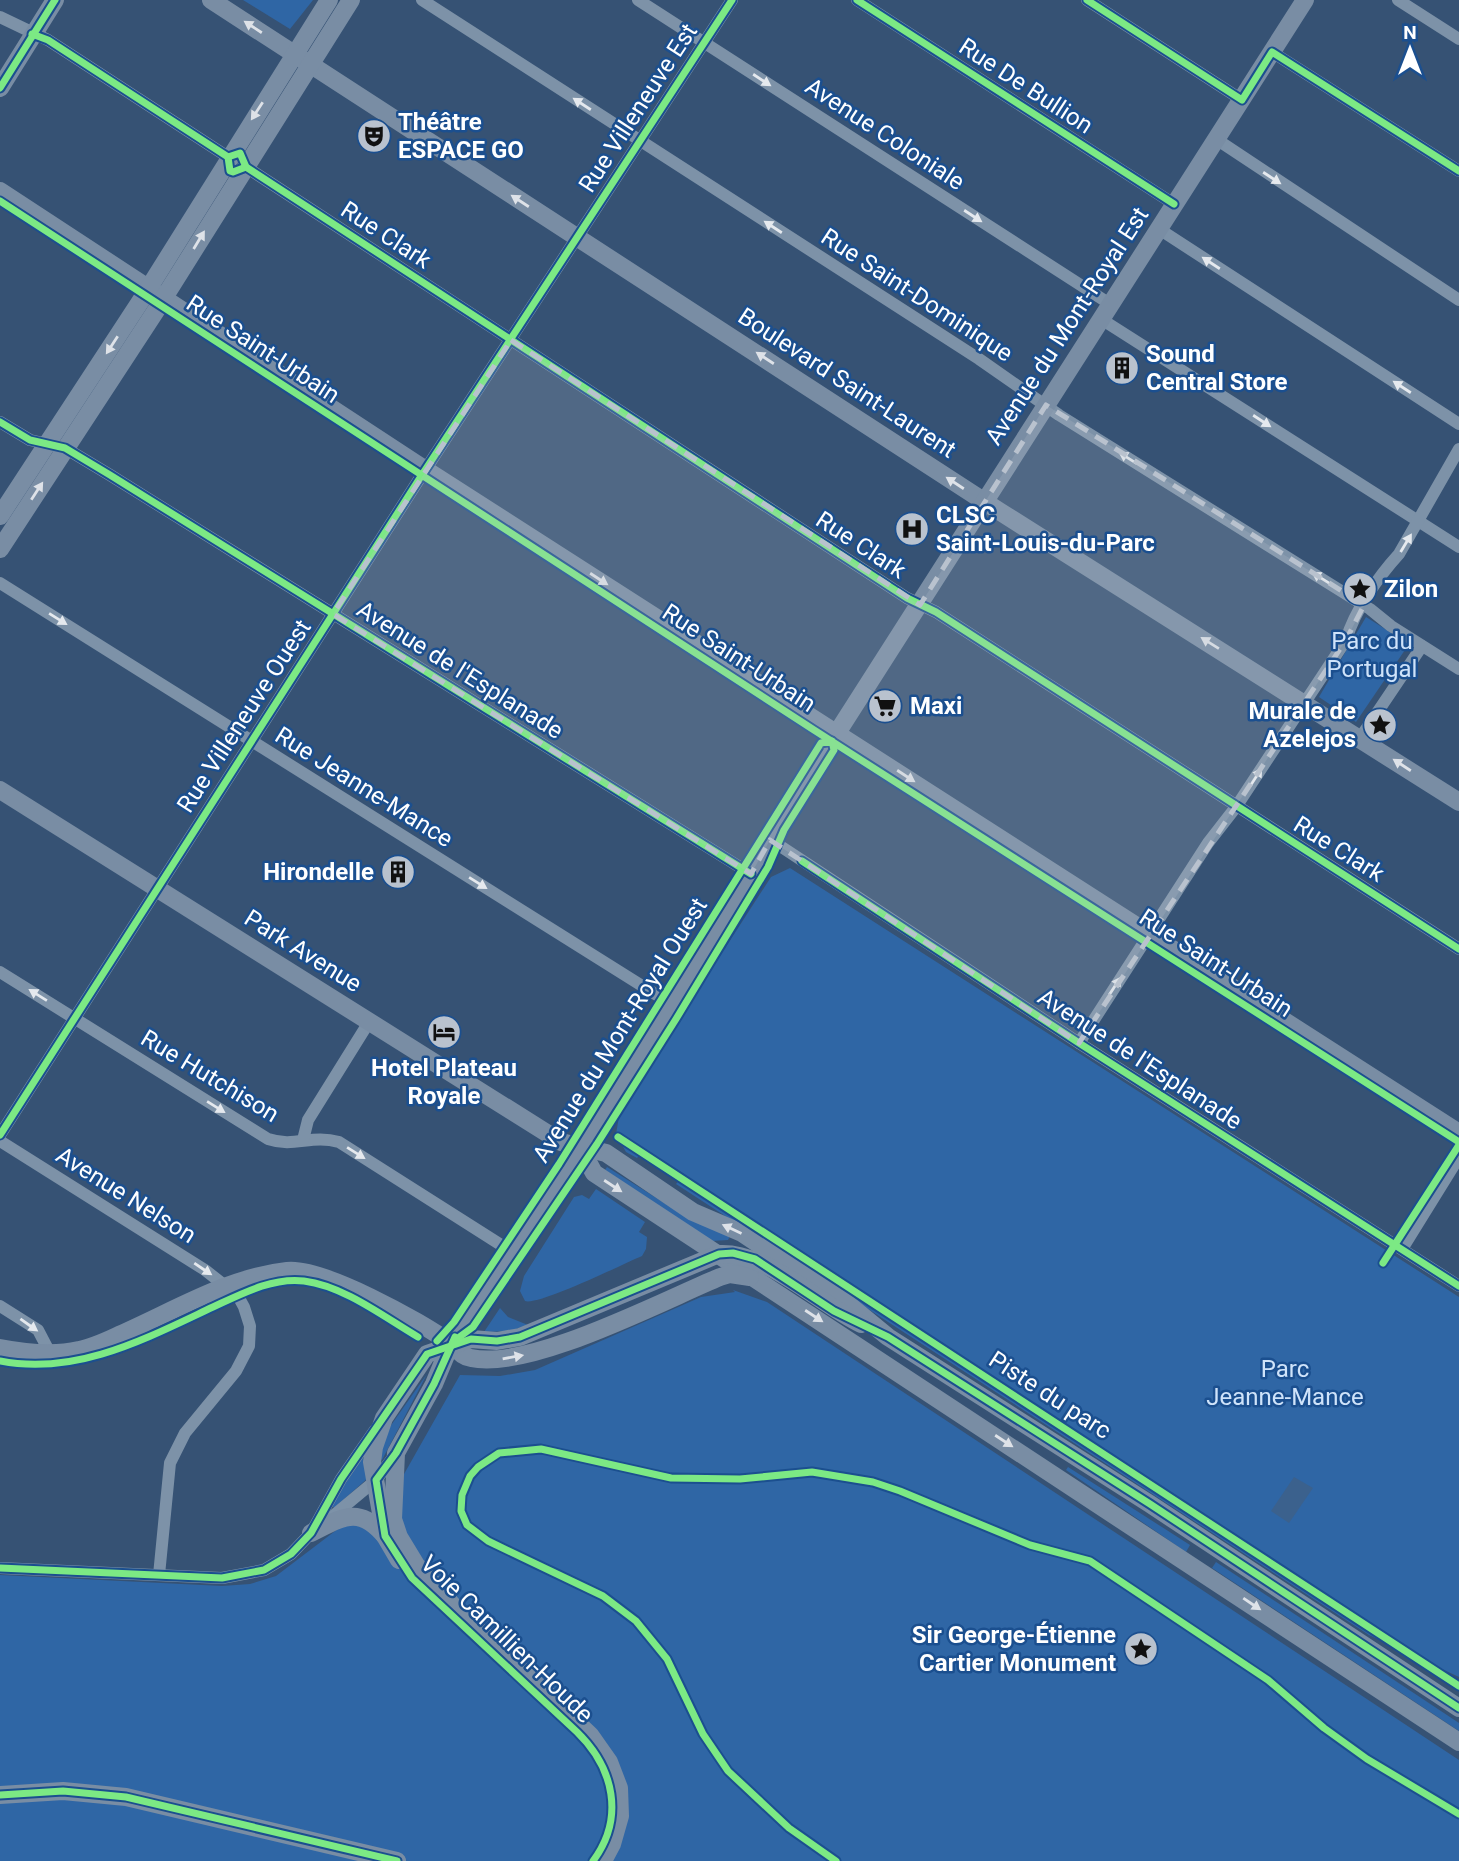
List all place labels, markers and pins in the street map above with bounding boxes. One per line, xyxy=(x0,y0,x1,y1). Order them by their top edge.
place label: Théâtre ESPACE GO xyxy=(398,108,524,164)
theatre icon: Théâtre ESPACE GO xyxy=(355,117,393,155)
place label: Sound Central Store xyxy=(1146,340,1287,396)
building icon: Sound Central Store xyxy=(1103,349,1141,387)
place label: CLSC Saint-Louis-du-Parc xyxy=(936,501,1155,557)
hospital icon: CLSC Saint-Louis-du-Parc xyxy=(893,510,931,548)
place icon: Zilon xyxy=(1341,570,1379,608)
place label: Zilon xyxy=(1384,575,1438,603)
supermarket icon: Maxi xyxy=(866,687,904,725)
place label: Maxi xyxy=(910,692,962,720)
place label: Murale de Azelejos xyxy=(1249,697,1356,753)
place icon: Murale de Azelejos xyxy=(1361,706,1399,744)
building icon: Hirondelle xyxy=(379,853,417,891)
place label: Hirondelle xyxy=(263,858,374,886)
hotel icon: Hotel Plateau Royale xyxy=(425,1013,463,1051)
place label: Hotel Plateau Royale xyxy=(371,1054,517,1110)
place label: Sir George-Étienne Cartier Monument xyxy=(912,1621,1116,1677)
place icon: Sir George-Étienne Cartier Monument xyxy=(1122,1630,1160,1668)

